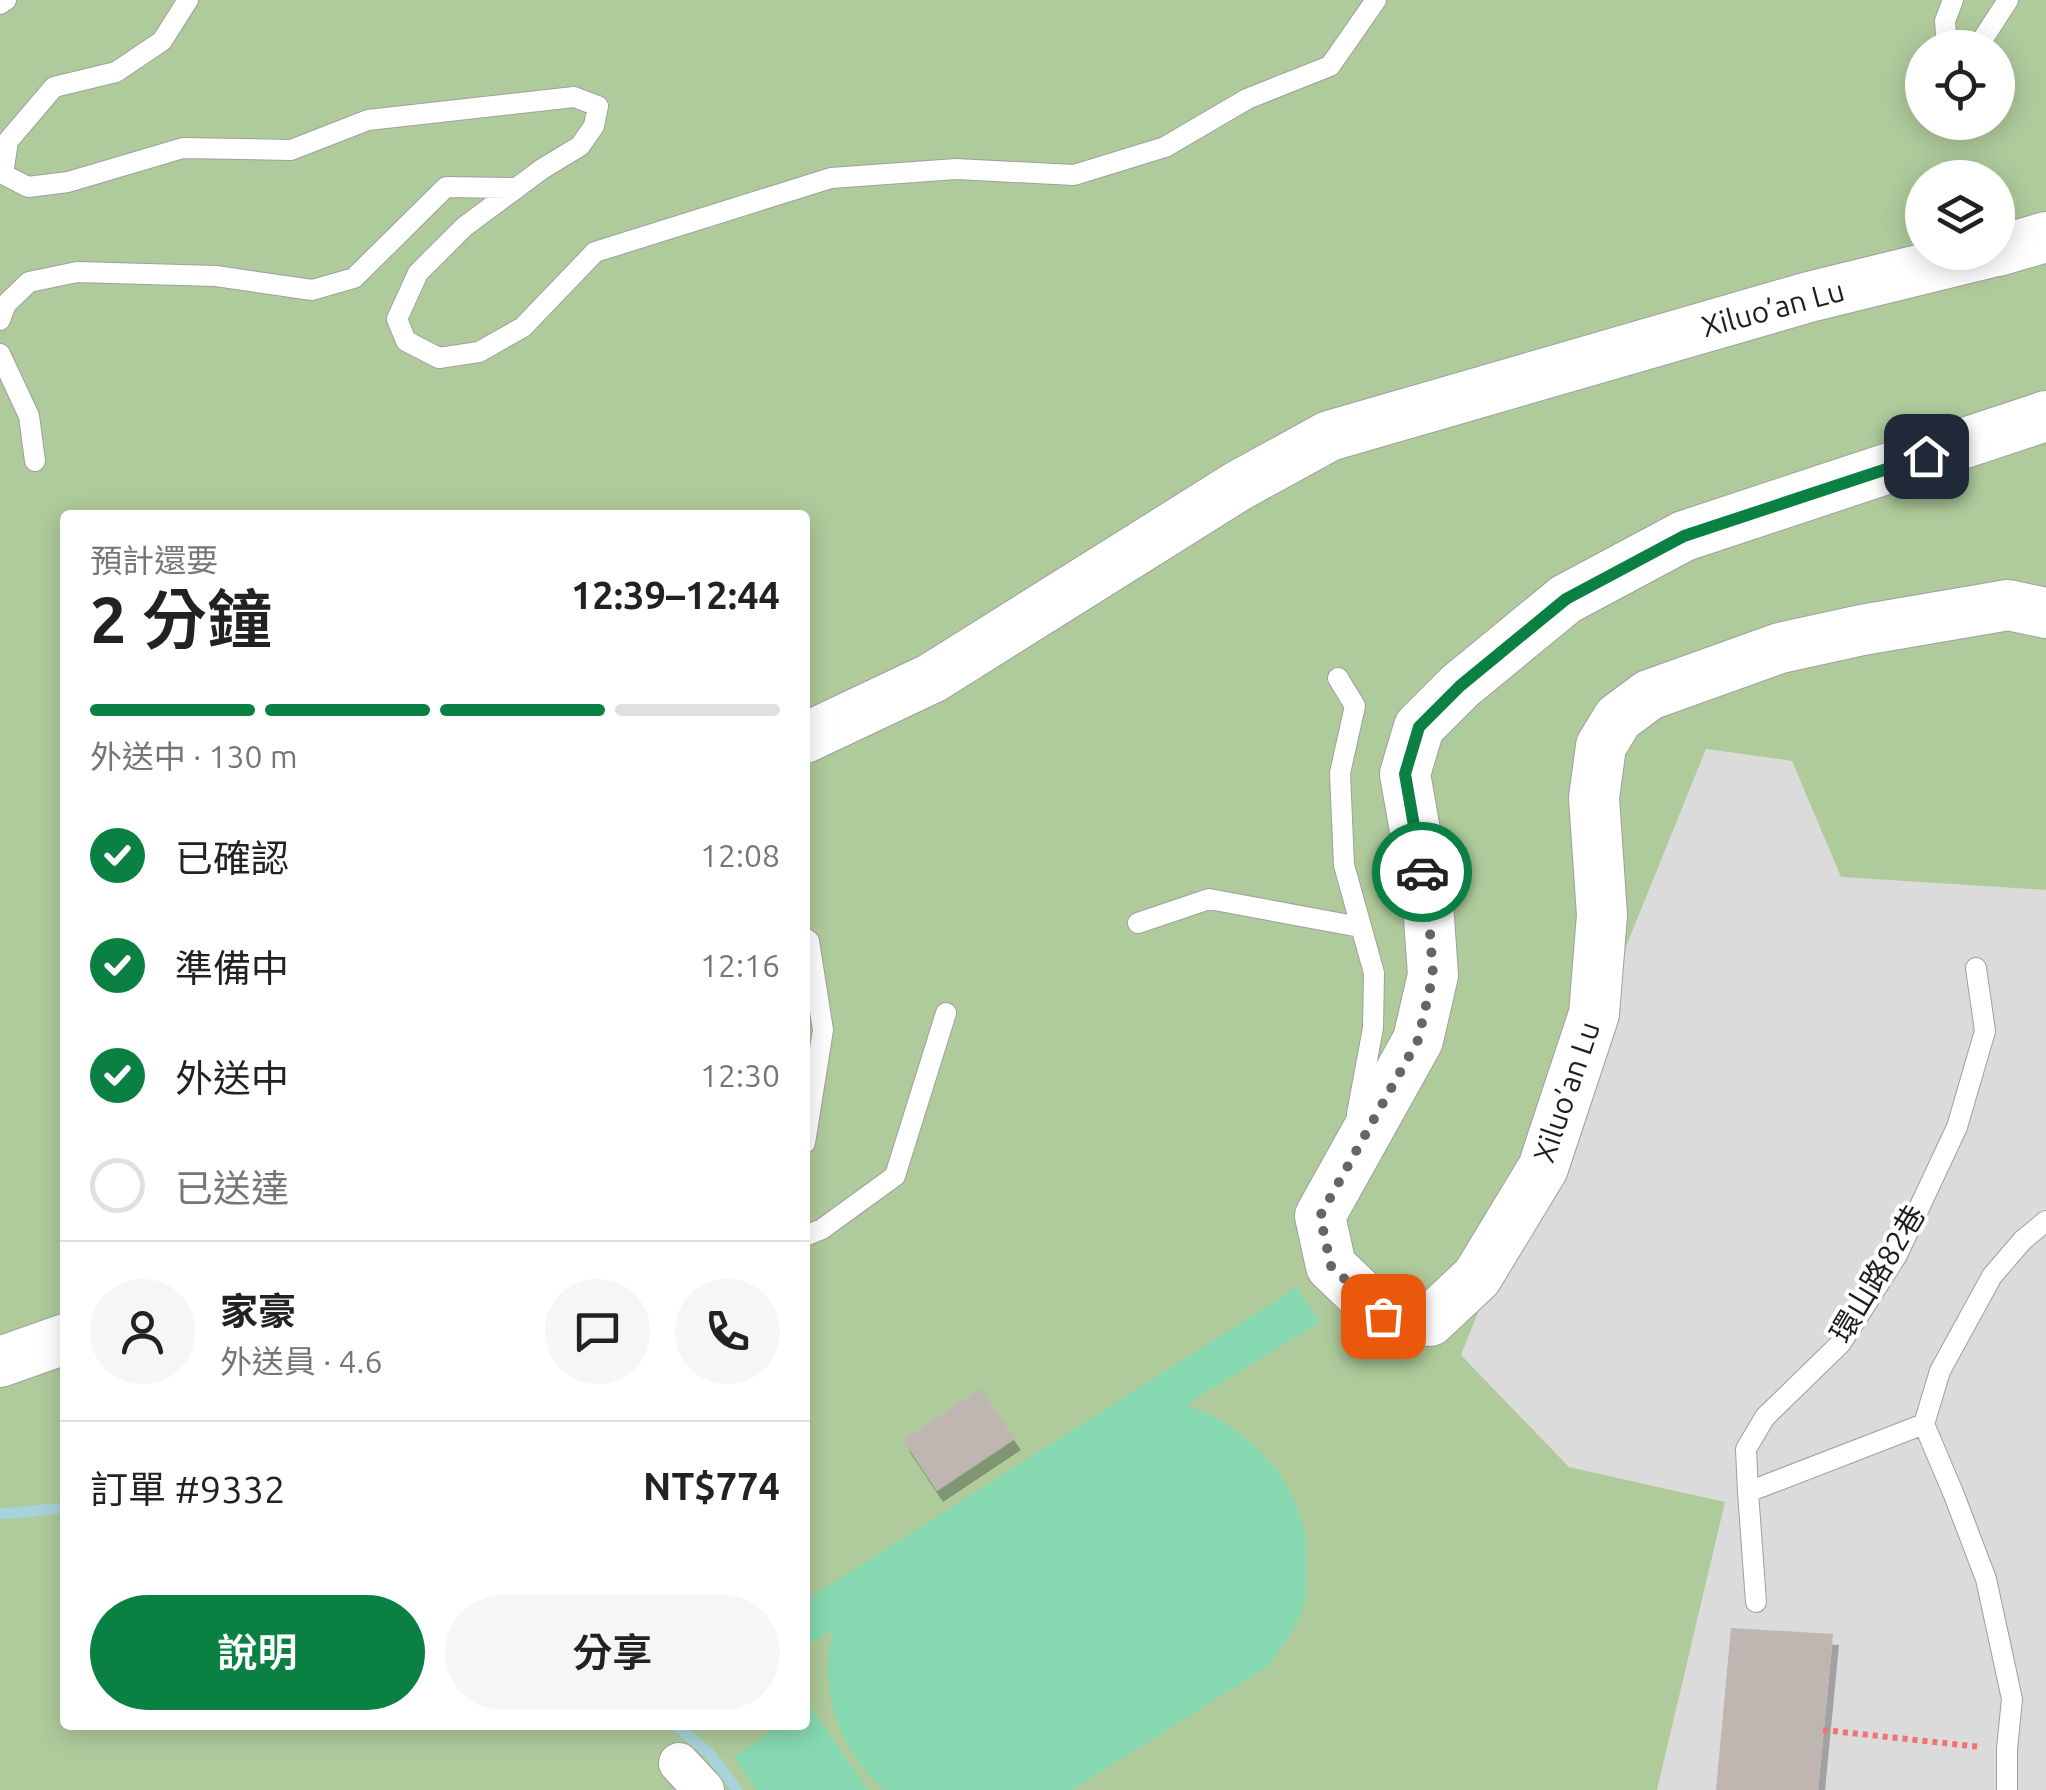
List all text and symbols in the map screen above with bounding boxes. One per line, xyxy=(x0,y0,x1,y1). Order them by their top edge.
map controls xyxy=(1905,30,2015,270)
button: locate xyxy=(1905,30,2015,140)
button: layers xyxy=(1905,160,2015,270)
street label: Xiluo’an Lu xyxy=(1698,273,1848,343)
pin xyxy=(1884,414,1969,499)
icon: home xyxy=(1899,429,1954,484)
text: 預計還要 xyxy=(90,542,218,578)
text: 12:39–12:44 xyxy=(571,574,780,616)
text: 2 分鐘 xyxy=(90,582,272,655)
text: 外送中 · 130 m xyxy=(90,738,298,774)
courier xyxy=(1372,822,1472,922)
icon: check xyxy=(90,828,145,883)
text: 已確認 xyxy=(175,837,289,879)
text: 12:08 xyxy=(700,837,780,873)
icon: car xyxy=(1395,845,1450,900)
icon: check xyxy=(90,938,145,993)
text: 準備中 xyxy=(175,947,289,989)
text: 12:16 xyxy=(700,947,780,983)
street label: Xiluo’an Lu xyxy=(1526,1017,1606,1166)
icon: check xyxy=(90,1048,145,1103)
text: 外送中 xyxy=(175,1057,289,1099)
text: 12:30 xyxy=(700,1057,780,1093)
text: 已送達 xyxy=(175,1167,289,1209)
street label: 環山路82巷 xyxy=(1823,1199,1931,1348)
pin xyxy=(1341,1274,1426,1359)
button: person xyxy=(90,1279,195,1384)
button: chat xyxy=(545,1279,650,1384)
button: phone xyxy=(675,1279,780,1384)
icon: bag xyxy=(1356,1289,1411,1344)
text: 家豪 xyxy=(220,1290,296,1332)
text: 外送員 · 4.6 xyxy=(220,1343,383,1379)
text: NT$774 xyxy=(643,1465,780,1507)
text: 訂單 #9332 xyxy=(90,1468,285,1510)
button: 說明 xyxy=(90,1595,425,1710)
button: 分享 xyxy=(445,1595,780,1710)

